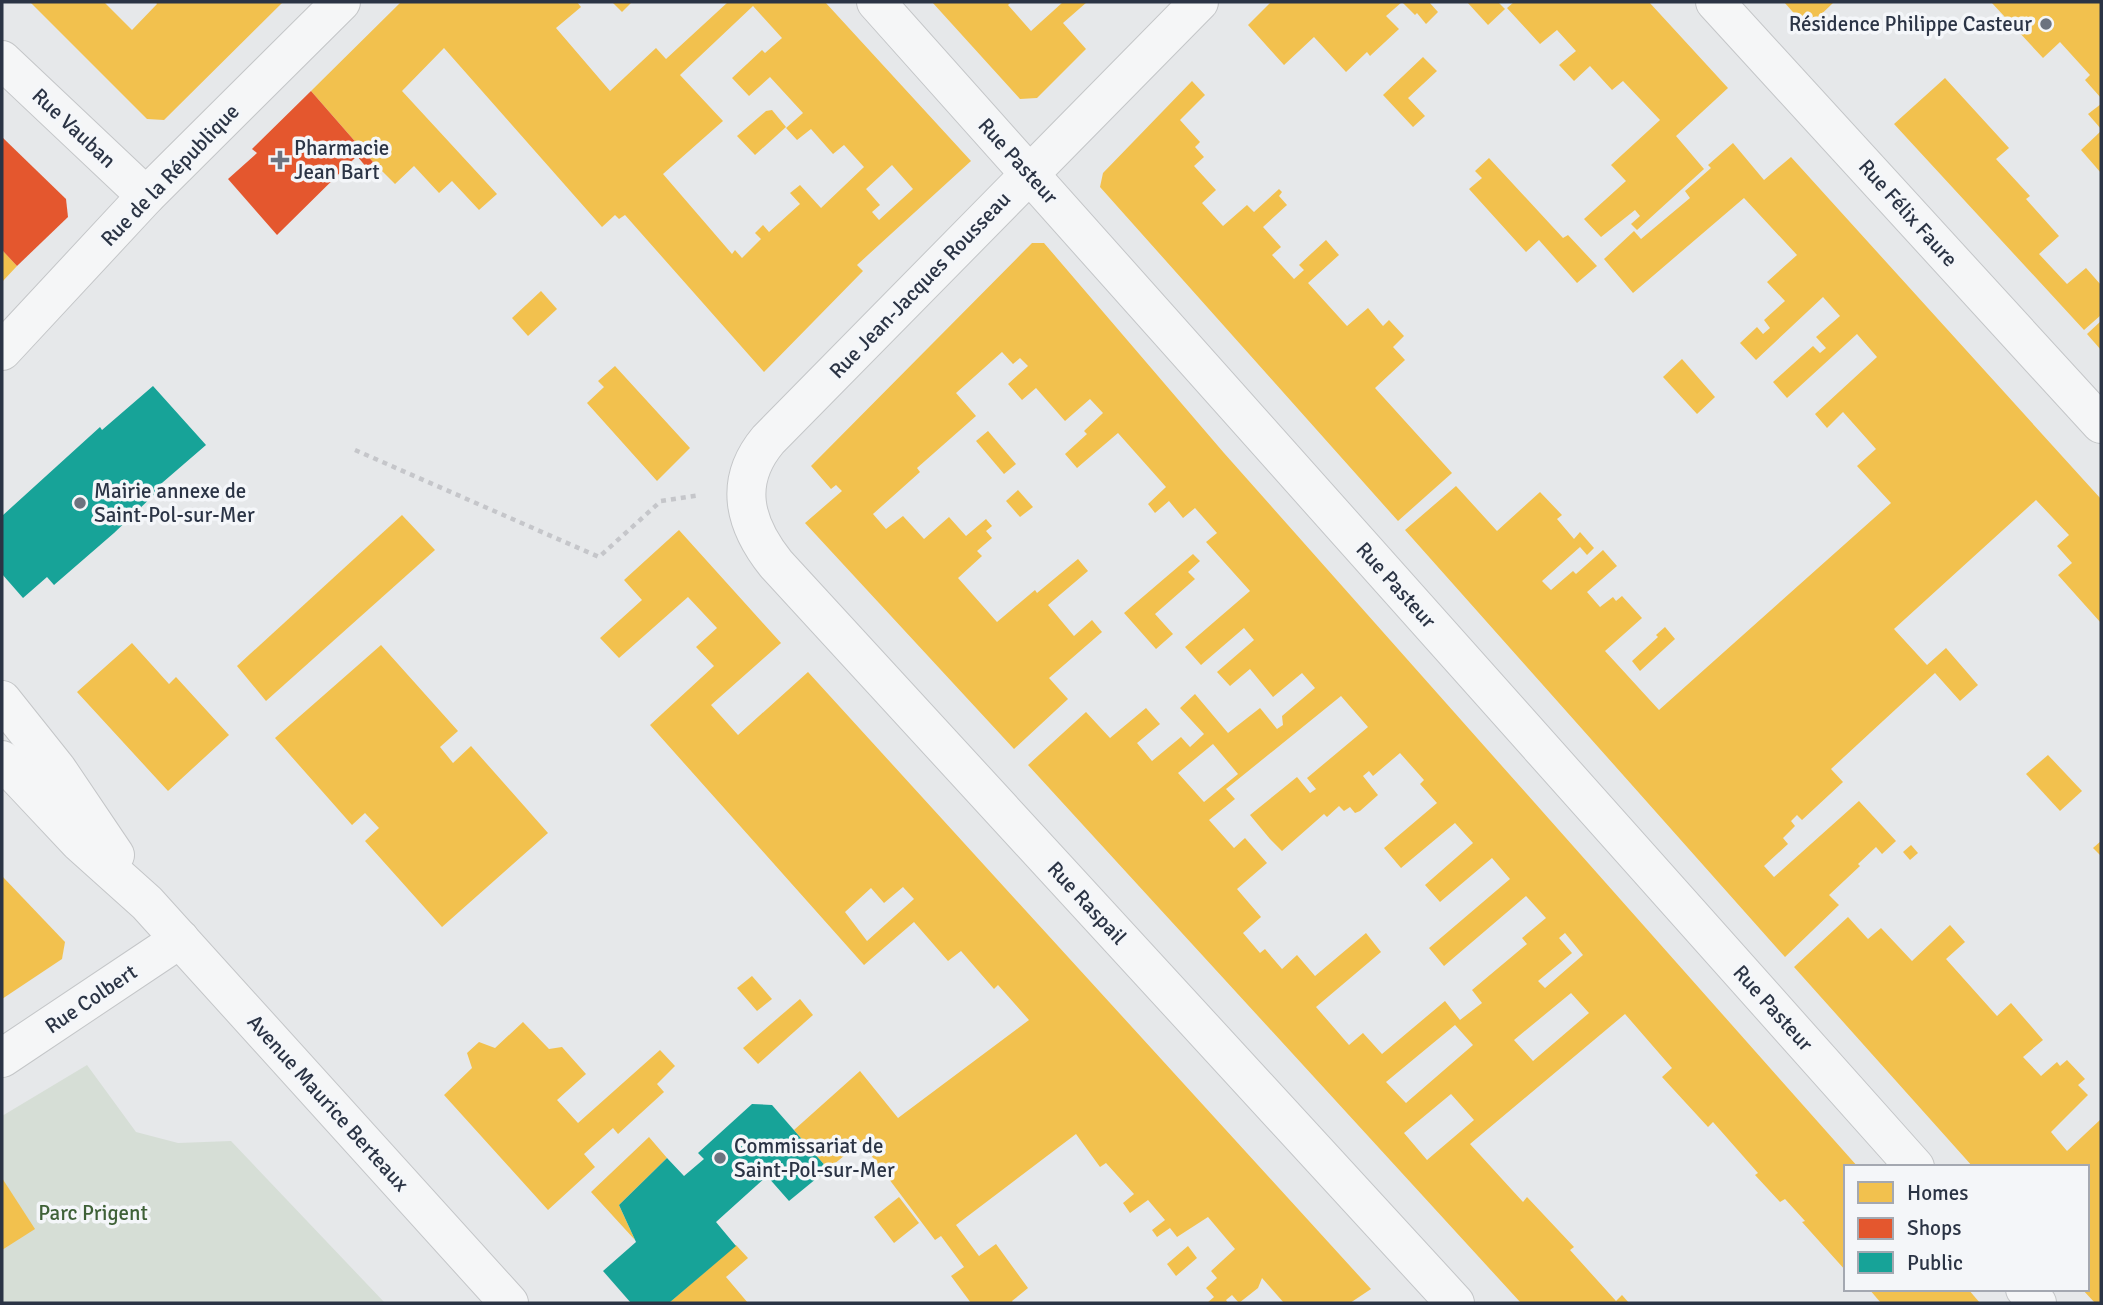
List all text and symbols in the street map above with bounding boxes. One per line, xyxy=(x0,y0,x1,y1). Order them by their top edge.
place label: Résidence Philippe Casteur xyxy=(1789,11,2032,37)
marker: Résidence Philippe Casteur xyxy=(2038,16,2054,32)
street label: Rue Vauban xyxy=(27,83,121,173)
street label: Rue de la République xyxy=(95,98,245,252)
street label: Rue Pasteur xyxy=(973,113,1064,210)
place label: Pharmacie Jean Bart xyxy=(294,135,389,185)
marker: Pharmacie Jean Bart xyxy=(272,152,288,168)
street label: Rue Félix Faure xyxy=(1853,154,1963,272)
street label: Rue Jean-Jacques Rousseau xyxy=(824,186,1016,384)
place label: Mairie annexe de Saint-Pol-sur-Mer xyxy=(94,478,255,528)
marker: Mairie annexe de Saint-Pol-sur-Mer xyxy=(72,495,88,511)
street label: Rue Pasteur xyxy=(1351,537,1442,634)
street label: Rue Raspail xyxy=(1042,856,1132,950)
street label: Rue Colbert xyxy=(40,959,142,1039)
street label: Rue Pasteur xyxy=(1728,960,1819,1057)
street label: Avenue Maurice Berteaux xyxy=(242,1009,414,1197)
place label: Commissariat de Saint-Pol-sur-Mer xyxy=(734,1133,895,1183)
marker: Commissariat de Saint-Pol-sur-Mer xyxy=(712,1150,728,1166)
legend xyxy=(1844,1165,2089,1291)
text: Homes xyxy=(1907,1180,1969,1206)
park label: Parc Prigent xyxy=(38,1200,148,1226)
text: Shops xyxy=(1907,1215,1961,1241)
text: Public xyxy=(1907,1250,1963,1276)

